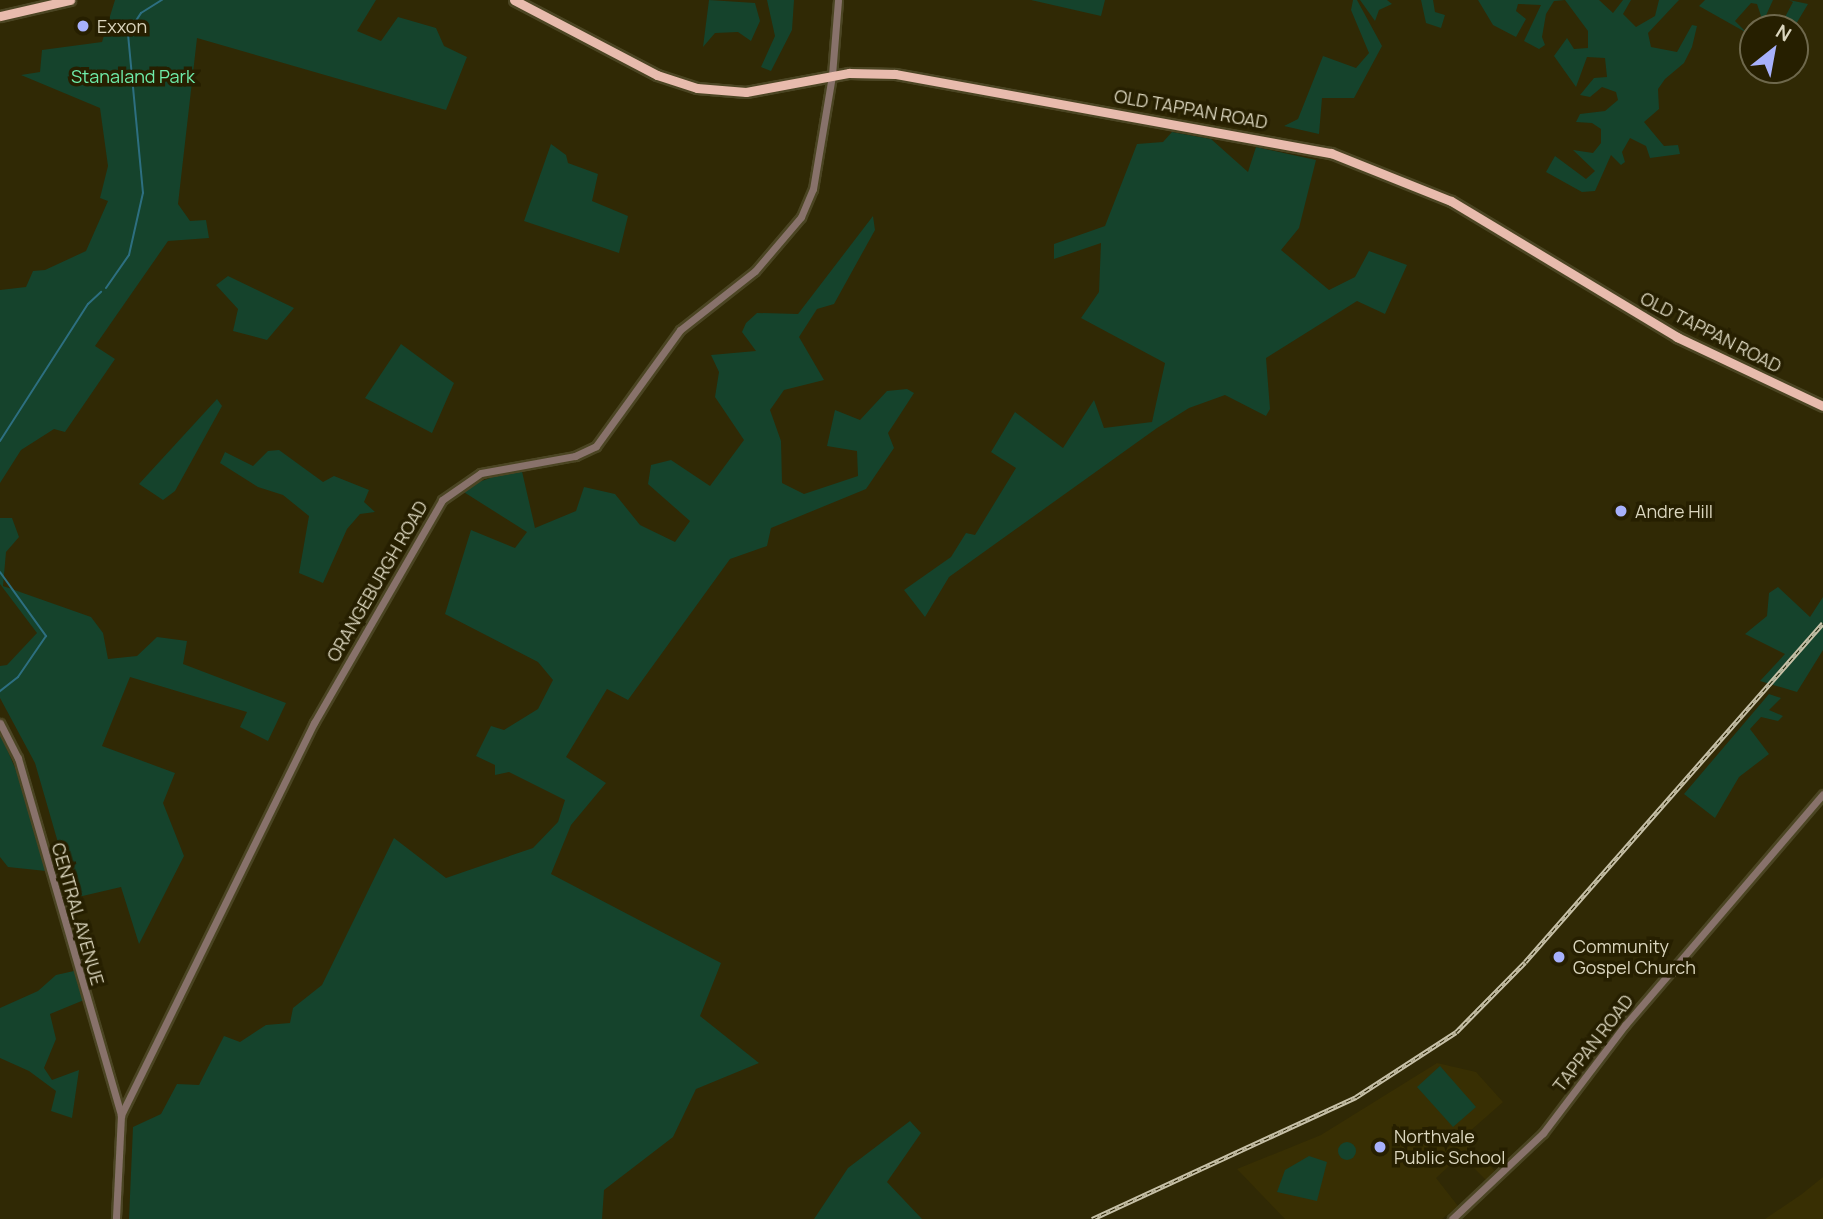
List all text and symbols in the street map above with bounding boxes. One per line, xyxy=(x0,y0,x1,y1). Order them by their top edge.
north arrow xyxy=(1739,14,1809,84)
place label: Exxon xyxy=(97,15,147,37)
marker: Exxon xyxy=(75,18,91,34)
text: N xyxy=(1771,18,1796,47)
park label: Stanaland Park xyxy=(71,65,195,87)
street label: OLD TAPPAN ROAD xyxy=(1113,85,1269,133)
street label: OLD TAPPAN ROAD xyxy=(1637,287,1785,377)
street label: ORANGEBURGH ROAD xyxy=(322,497,432,665)
place label: Andre Hill xyxy=(1635,500,1713,522)
marker: Andre Hill xyxy=(1613,503,1629,519)
street label: CENTRAL AVENUE xyxy=(47,840,109,988)
place label: Community Gospel Church xyxy=(1573,936,1696,978)
marker: Community Gospel Church xyxy=(1551,949,1567,965)
street label: TAPPAN ROAD xyxy=(1548,990,1638,1096)
place label: Northvale Public School xyxy=(1394,1126,1505,1168)
marker: Northvale Public School xyxy=(1372,1139,1388,1155)

